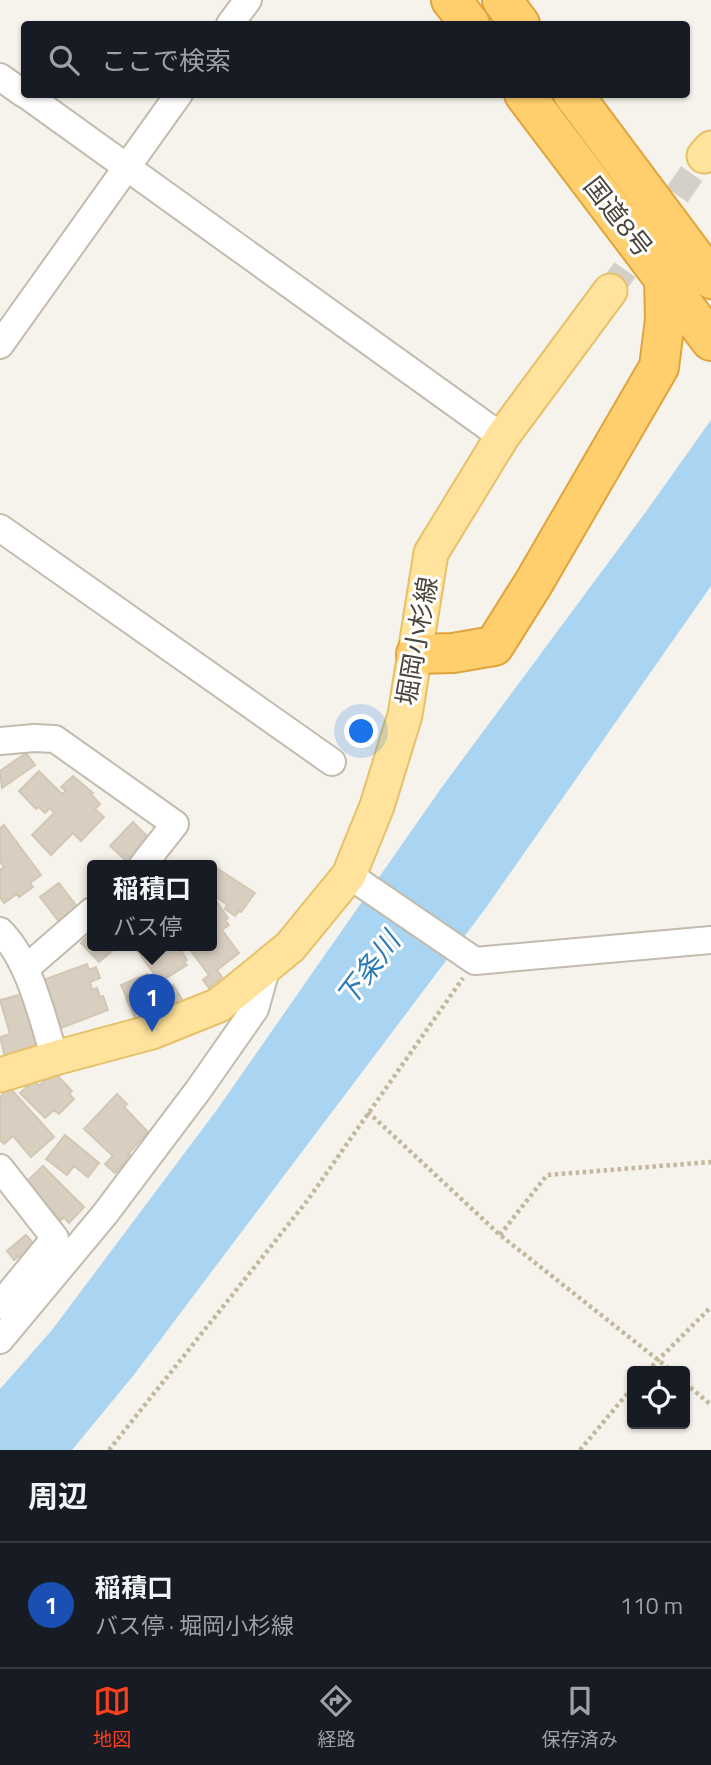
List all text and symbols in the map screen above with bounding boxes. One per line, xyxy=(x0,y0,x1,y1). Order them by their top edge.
search box xyxy=(21,21,690,98)
icon: search xyxy=(45,41,83,79)
text: ここで検索 xyxy=(101,41,231,80)
street label: 国道8号 xyxy=(575,168,662,265)
street label: 堀岡小杉線 xyxy=(386,574,447,708)
your location xyxy=(344,714,378,748)
popup xyxy=(87,860,217,951)
text: 稲積口 xyxy=(113,869,191,908)
text: バス停 xyxy=(113,909,182,944)
water label: 下条川 xyxy=(325,920,412,1015)
pin: 1 xyxy=(129,974,175,1032)
map controls xyxy=(627,1366,690,1429)
button: locate xyxy=(627,1366,690,1429)
text: 周辺 xyxy=(28,1473,88,1519)
text: 稲積口 xyxy=(95,1568,173,1607)
text: 1 xyxy=(45,1588,57,1623)
text: 110 m xyxy=(620,1588,683,1623)
text: バス停 · 堀岡小杉線 xyxy=(95,1608,294,1643)
tab: 地図 xyxy=(93,1682,131,1753)
tab: 経路 xyxy=(317,1682,356,1753)
tab: 保存済み xyxy=(542,1682,618,1753)

